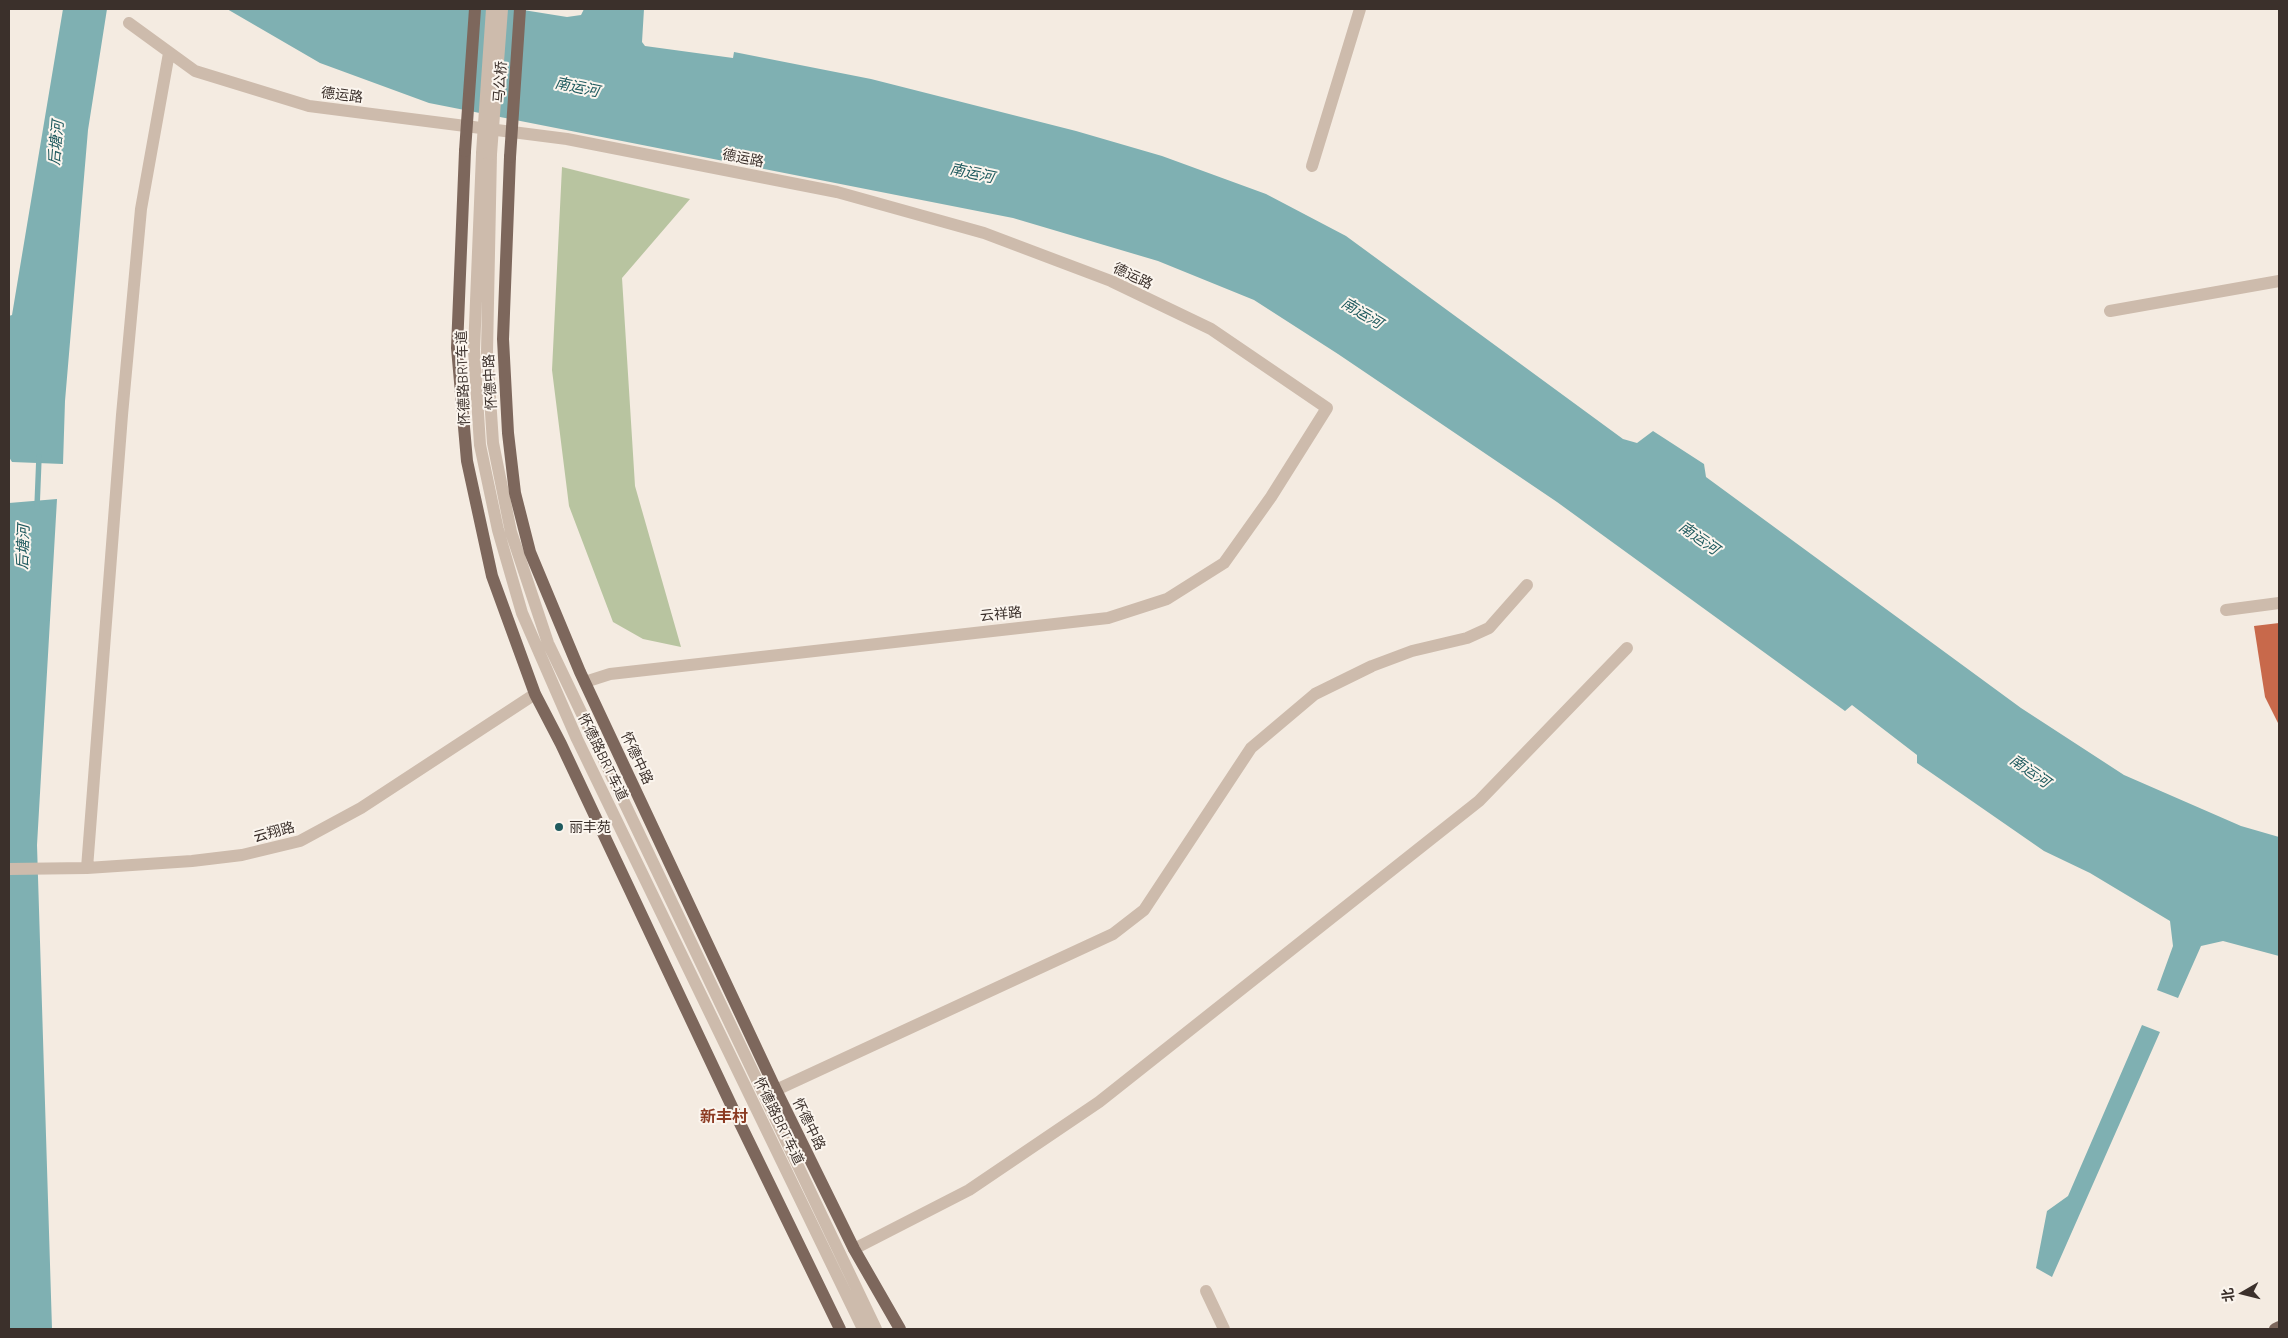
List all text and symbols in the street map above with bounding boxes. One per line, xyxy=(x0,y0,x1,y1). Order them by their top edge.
street label: 马公桥 xyxy=(490,60,510,104)
water label: 南运河 xyxy=(553,74,601,100)
street label: 德运路 xyxy=(320,84,364,106)
water label: 后塘河 xyxy=(45,120,67,166)
street label: 德运路 xyxy=(721,146,765,170)
water label: 南运河 xyxy=(948,160,996,186)
street label: 德运路 xyxy=(1110,260,1156,292)
water label: 南运河 xyxy=(1338,294,1386,332)
street label: 怀德路BRT车道 xyxy=(453,330,473,426)
street label: 怀德中路 xyxy=(480,354,500,410)
water label: 南运河 xyxy=(1675,518,1723,558)
water label: 后塘河 xyxy=(13,524,33,570)
street label: 云祥路 xyxy=(979,603,1023,625)
street label: 怀德路BRT车道 xyxy=(575,710,631,804)
street label: 怀德中路 xyxy=(618,729,656,787)
water label: 南运河 xyxy=(2006,751,2054,791)
street label: 云翔路 xyxy=(252,818,296,846)
place label: 丽丰苑 xyxy=(569,819,611,835)
marker: 丽丰苑 xyxy=(553,821,565,833)
street label: 怀德路BRT车道 xyxy=(751,1074,807,1168)
street label: 怀德中路 xyxy=(789,1095,829,1153)
district label: 新丰村 xyxy=(700,1107,748,1127)
north arrow xyxy=(2218,1268,2268,1318)
text: 北 xyxy=(2218,1287,2237,1303)

